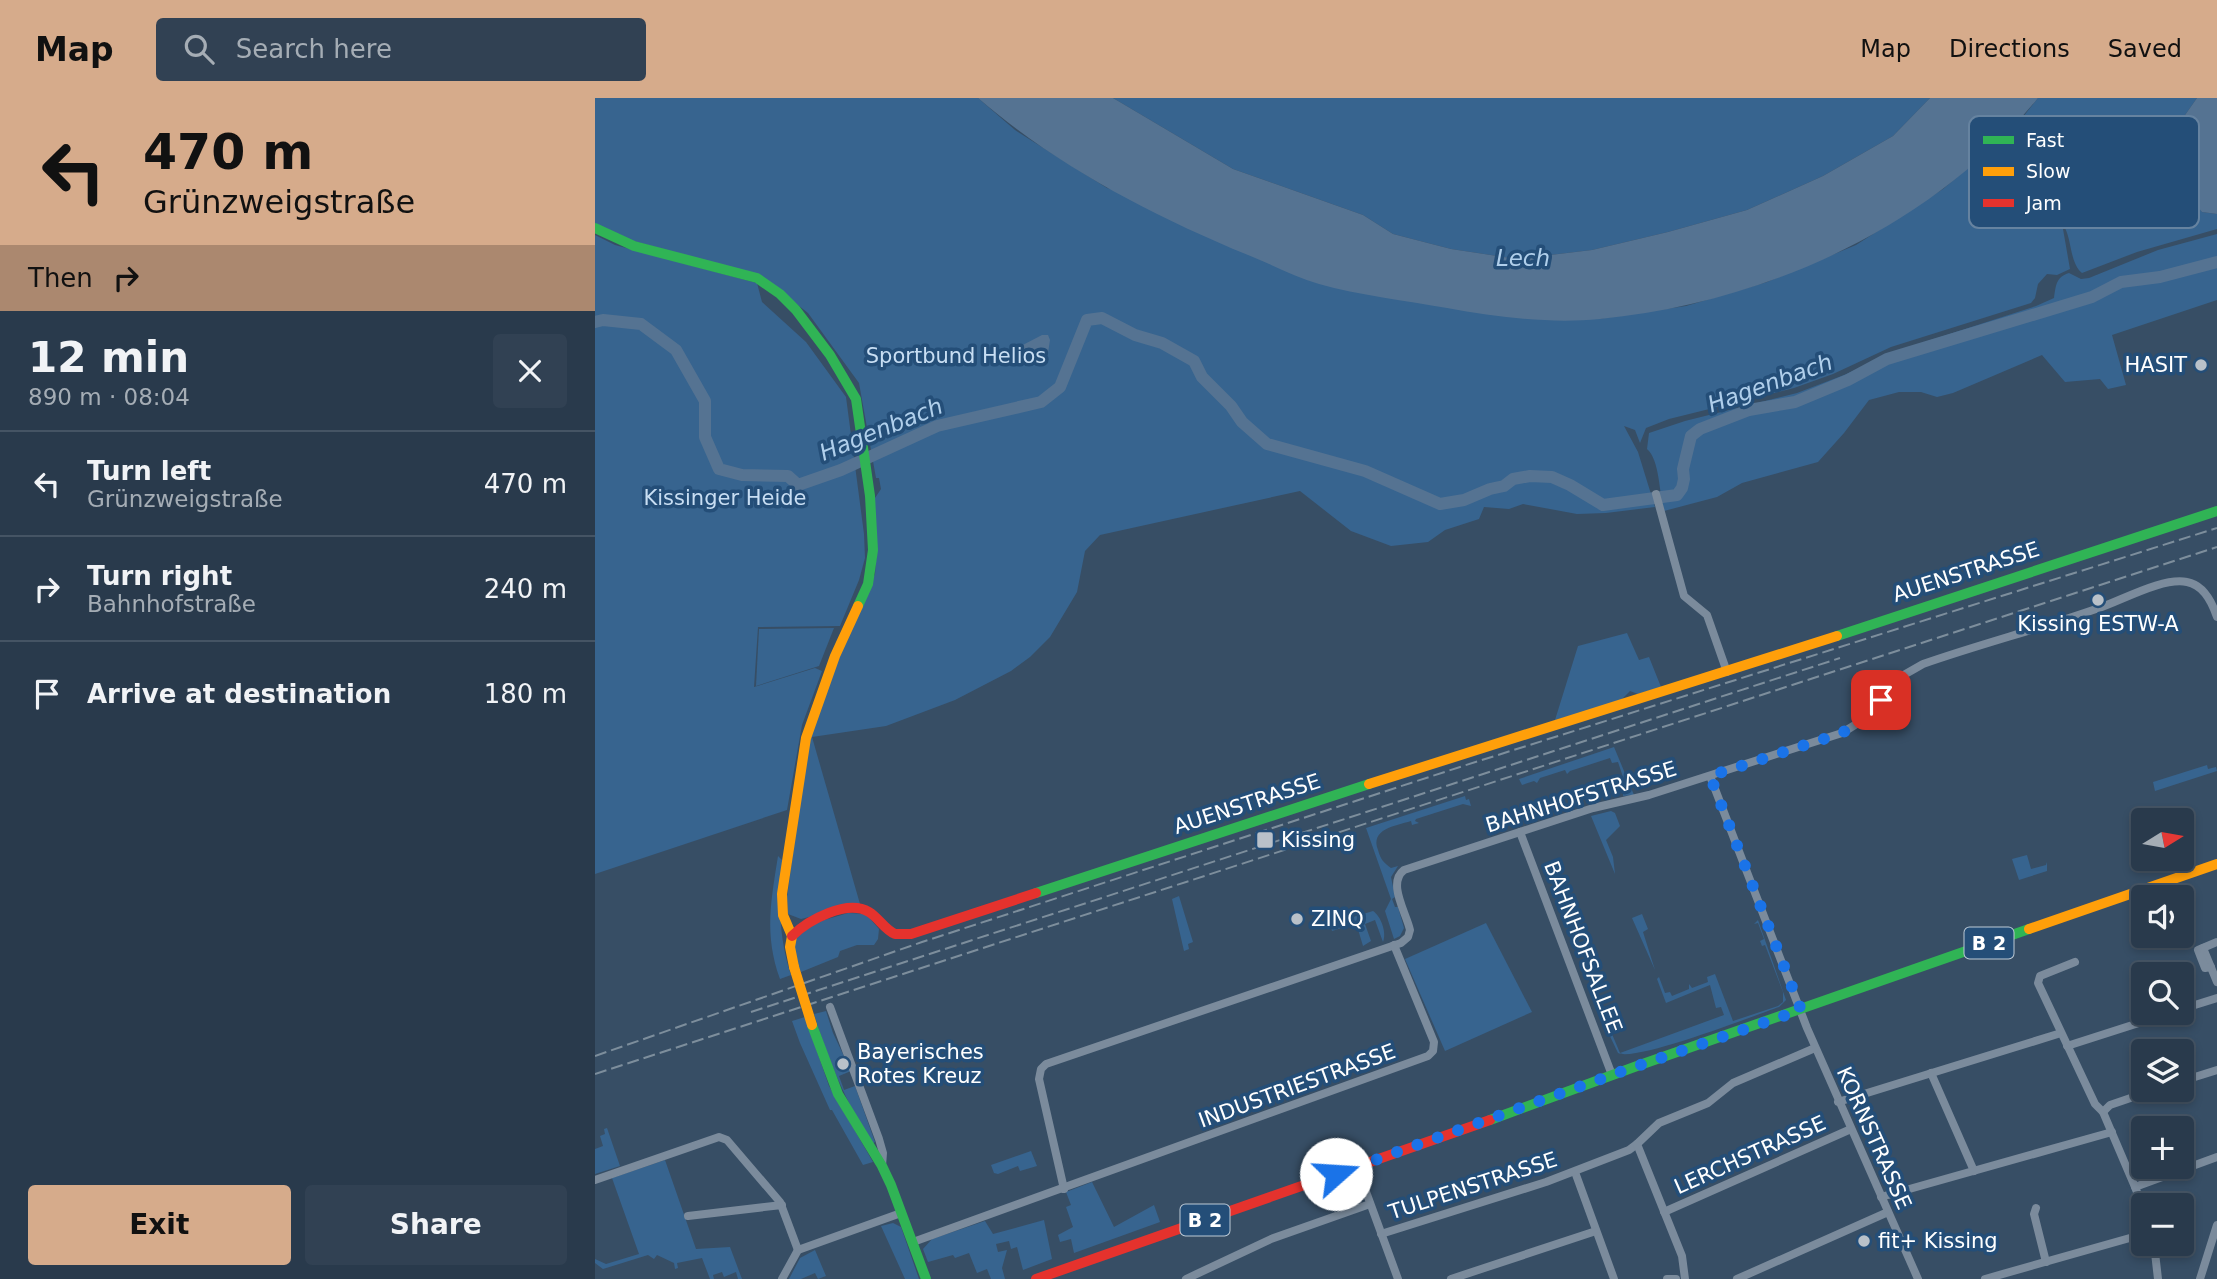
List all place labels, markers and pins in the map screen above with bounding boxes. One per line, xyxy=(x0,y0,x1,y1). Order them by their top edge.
place label: HASIT xyxy=(2124,353,2187,377)
marker: HASIT xyxy=(2193,357,2209,373)
marker: Kissing ESTW-A xyxy=(2090,592,2106,608)
place label: Kissing ESTW-A xyxy=(2017,612,2179,636)
pin xyxy=(1851,670,1911,730)
place label: Kissing xyxy=(1281,828,1355,852)
marker: Kissing xyxy=(1255,830,1275,850)
place label: ZINQ xyxy=(1311,907,1364,931)
marker: ZINQ xyxy=(1289,911,1305,927)
place label: Bayerisches Rotes Kreuz xyxy=(857,1040,984,1088)
marker: Bayerisches Rotes Kreuz xyxy=(835,1056,851,1072)
place label: fit+ Kissing xyxy=(1878,1229,1998,1253)
marker: fit+ Kissing xyxy=(1856,1233,1872,1249)

